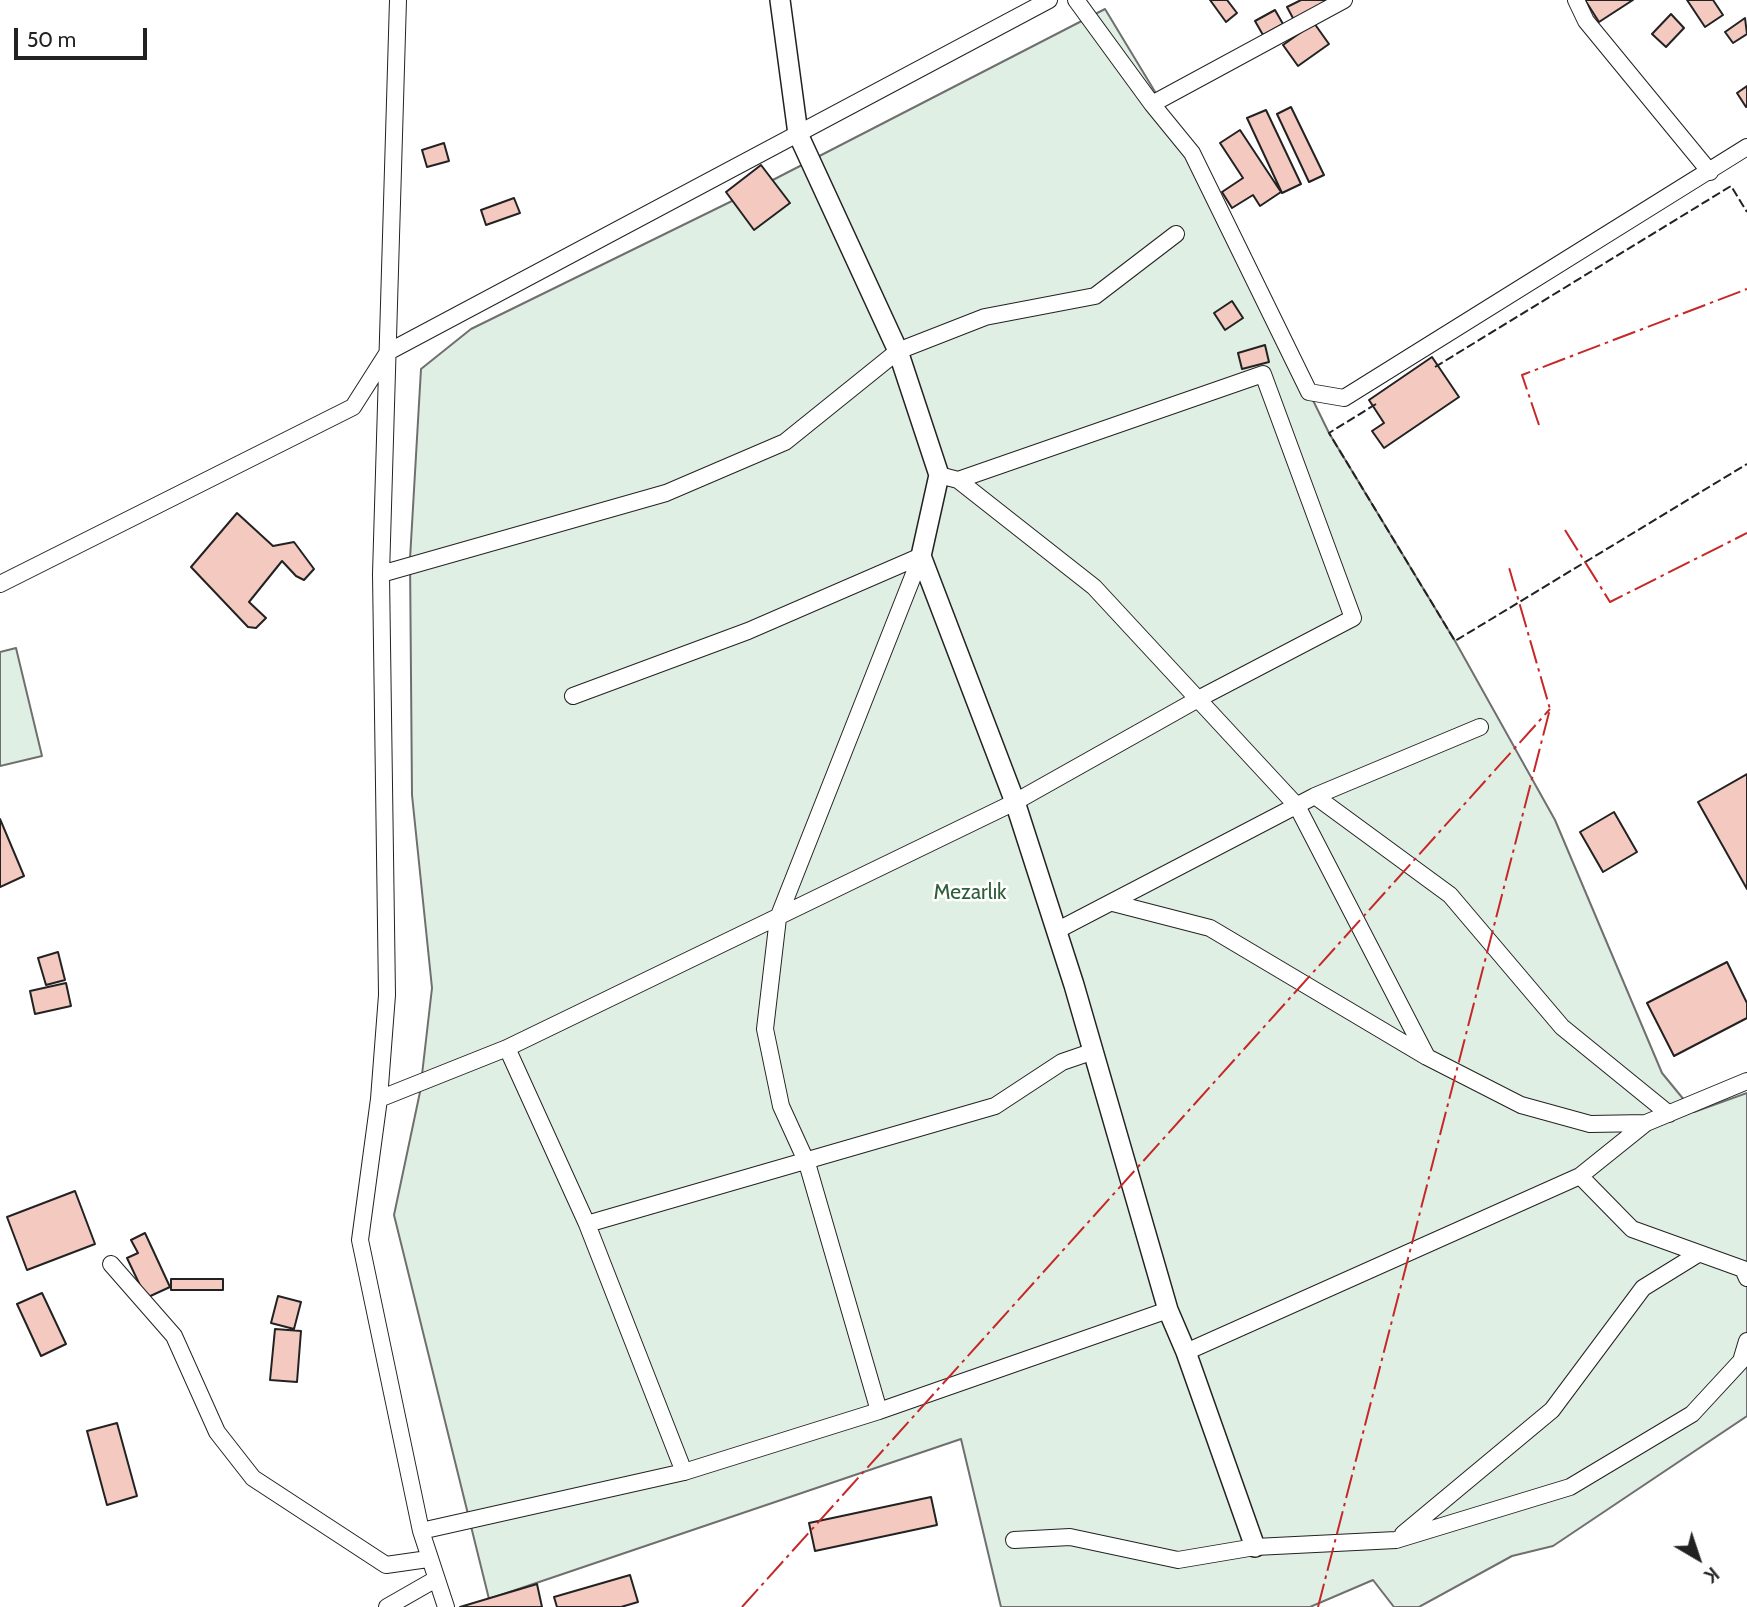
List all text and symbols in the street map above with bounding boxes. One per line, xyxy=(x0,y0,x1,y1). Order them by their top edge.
scale bar xyxy=(18,14,150,58)
text: 50 m xyxy=(27,27,76,52)
park label: Mezarlık xyxy=(934,880,1006,906)
north arrow xyxy=(1663,1523,1733,1593)
text: K xyxy=(1700,1562,1723,1587)

